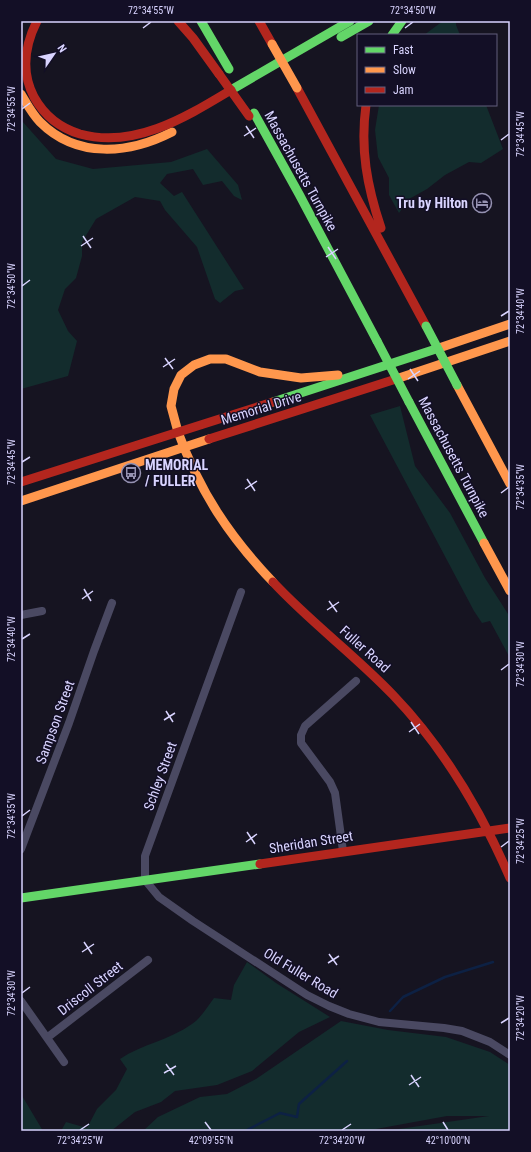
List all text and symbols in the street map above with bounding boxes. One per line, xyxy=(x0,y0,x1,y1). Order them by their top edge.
text: 72°34'55"W xyxy=(128,5,174,16)
text: 72°34'50"W xyxy=(390,5,436,16)
north arrow xyxy=(34,34,74,74)
legend xyxy=(357,34,497,106)
text: N xyxy=(55,42,69,55)
text: Fast xyxy=(393,43,414,57)
text: Slow xyxy=(393,63,416,77)
text: Jam xyxy=(393,83,414,97)
text: 72°34'55"W xyxy=(6,86,17,132)
street label: Massachusetts Turnpike xyxy=(261,108,341,234)
text: 72°34'45"W xyxy=(515,111,526,157)
hotel icon: Tru by Hilton xyxy=(471,192,493,214)
place label: Tru by Hilton xyxy=(396,195,468,211)
text: 72°34'50"W xyxy=(6,263,17,309)
text: 72°34'40"W xyxy=(515,288,526,334)
street label: Memorial Drive xyxy=(219,388,304,428)
street label: Massachusetts Turnpike xyxy=(415,394,493,521)
text: 72°34'45"W xyxy=(6,439,17,485)
place label: MEMORIAL / FULLER xyxy=(145,457,209,489)
bus stop icon: MEMORIAL / FULLER xyxy=(120,462,142,484)
text: 72°34'35"W xyxy=(515,464,526,510)
text: 72°34'40"W xyxy=(6,616,17,662)
street label: Fuller Road xyxy=(337,622,393,676)
text: 72°34'30"W xyxy=(515,641,526,687)
street label: Sampson Street xyxy=(32,678,78,766)
street label: Schley Street xyxy=(140,739,180,813)
text: 72°34'35"W xyxy=(6,793,17,839)
text: 72°34'25"W xyxy=(515,818,526,864)
street label: Sheridan Street xyxy=(268,827,354,857)
street label: Old Fuller Road xyxy=(261,945,341,1001)
street label: Driscoll Street xyxy=(54,958,126,1018)
text: 72°34'30"W xyxy=(6,970,17,1016)
text: 72°34'20"W xyxy=(515,995,526,1041)
text: 72°34'25"W xyxy=(57,1135,103,1146)
text: 42°09'55"N xyxy=(189,1135,233,1146)
text: 72°34'20"W xyxy=(319,1135,365,1146)
text: 42°10'00"N xyxy=(426,1135,470,1146)

